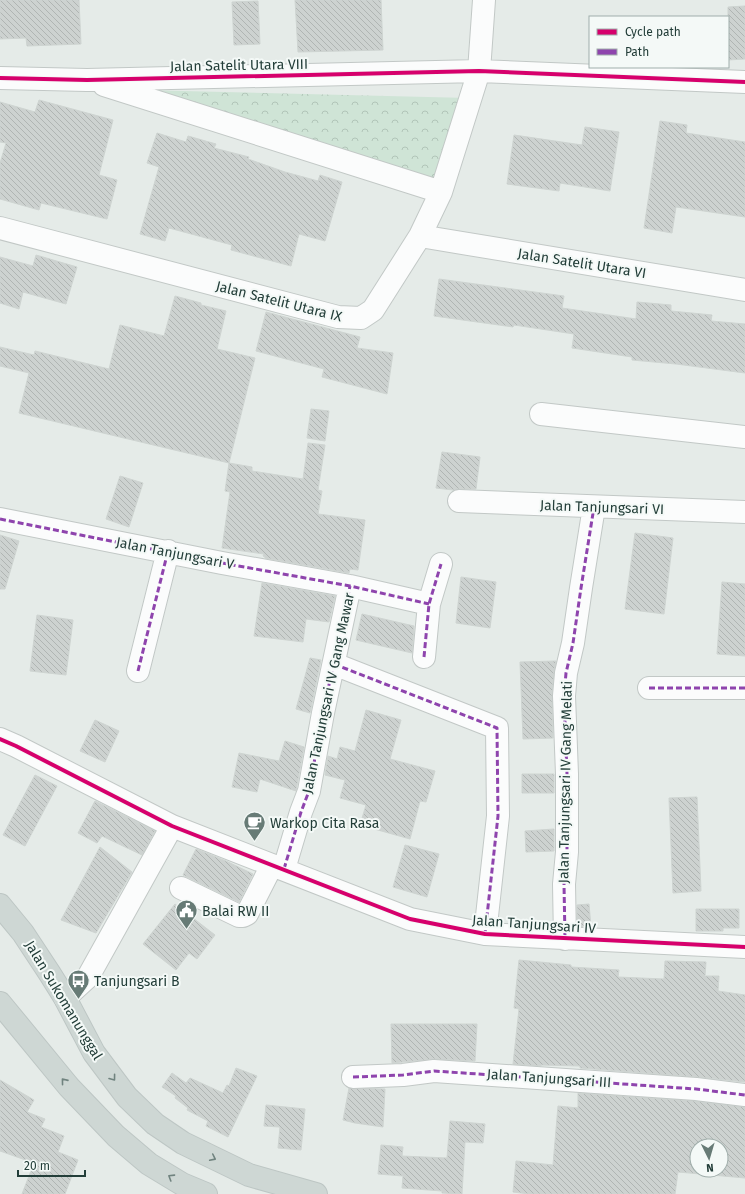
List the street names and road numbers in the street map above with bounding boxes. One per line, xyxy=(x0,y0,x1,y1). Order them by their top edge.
street label: Jalan Satelit Utara VIII xyxy=(170,56,308,75)
street label: Jalan Satelit Utara VI xyxy=(516,245,647,282)
street label: Jalan Satelit Utara IX xyxy=(214,278,344,326)
street label: Jalan Tanjungsari VI xyxy=(540,497,664,518)
street label: Jalan Tanjungsari V xyxy=(114,534,236,573)
street label: Jalan Tanjungsari IV Gang Mawar xyxy=(299,591,358,795)
street label: Jalan Tanjungsari IV Gang Melati xyxy=(555,681,576,883)
street label: Jalan Tanjungsari IV xyxy=(471,912,597,937)
street label: Jalan Sukomanunggal xyxy=(21,937,106,1063)
street label: Jalan Tanjungsari III xyxy=(486,1066,612,1091)

